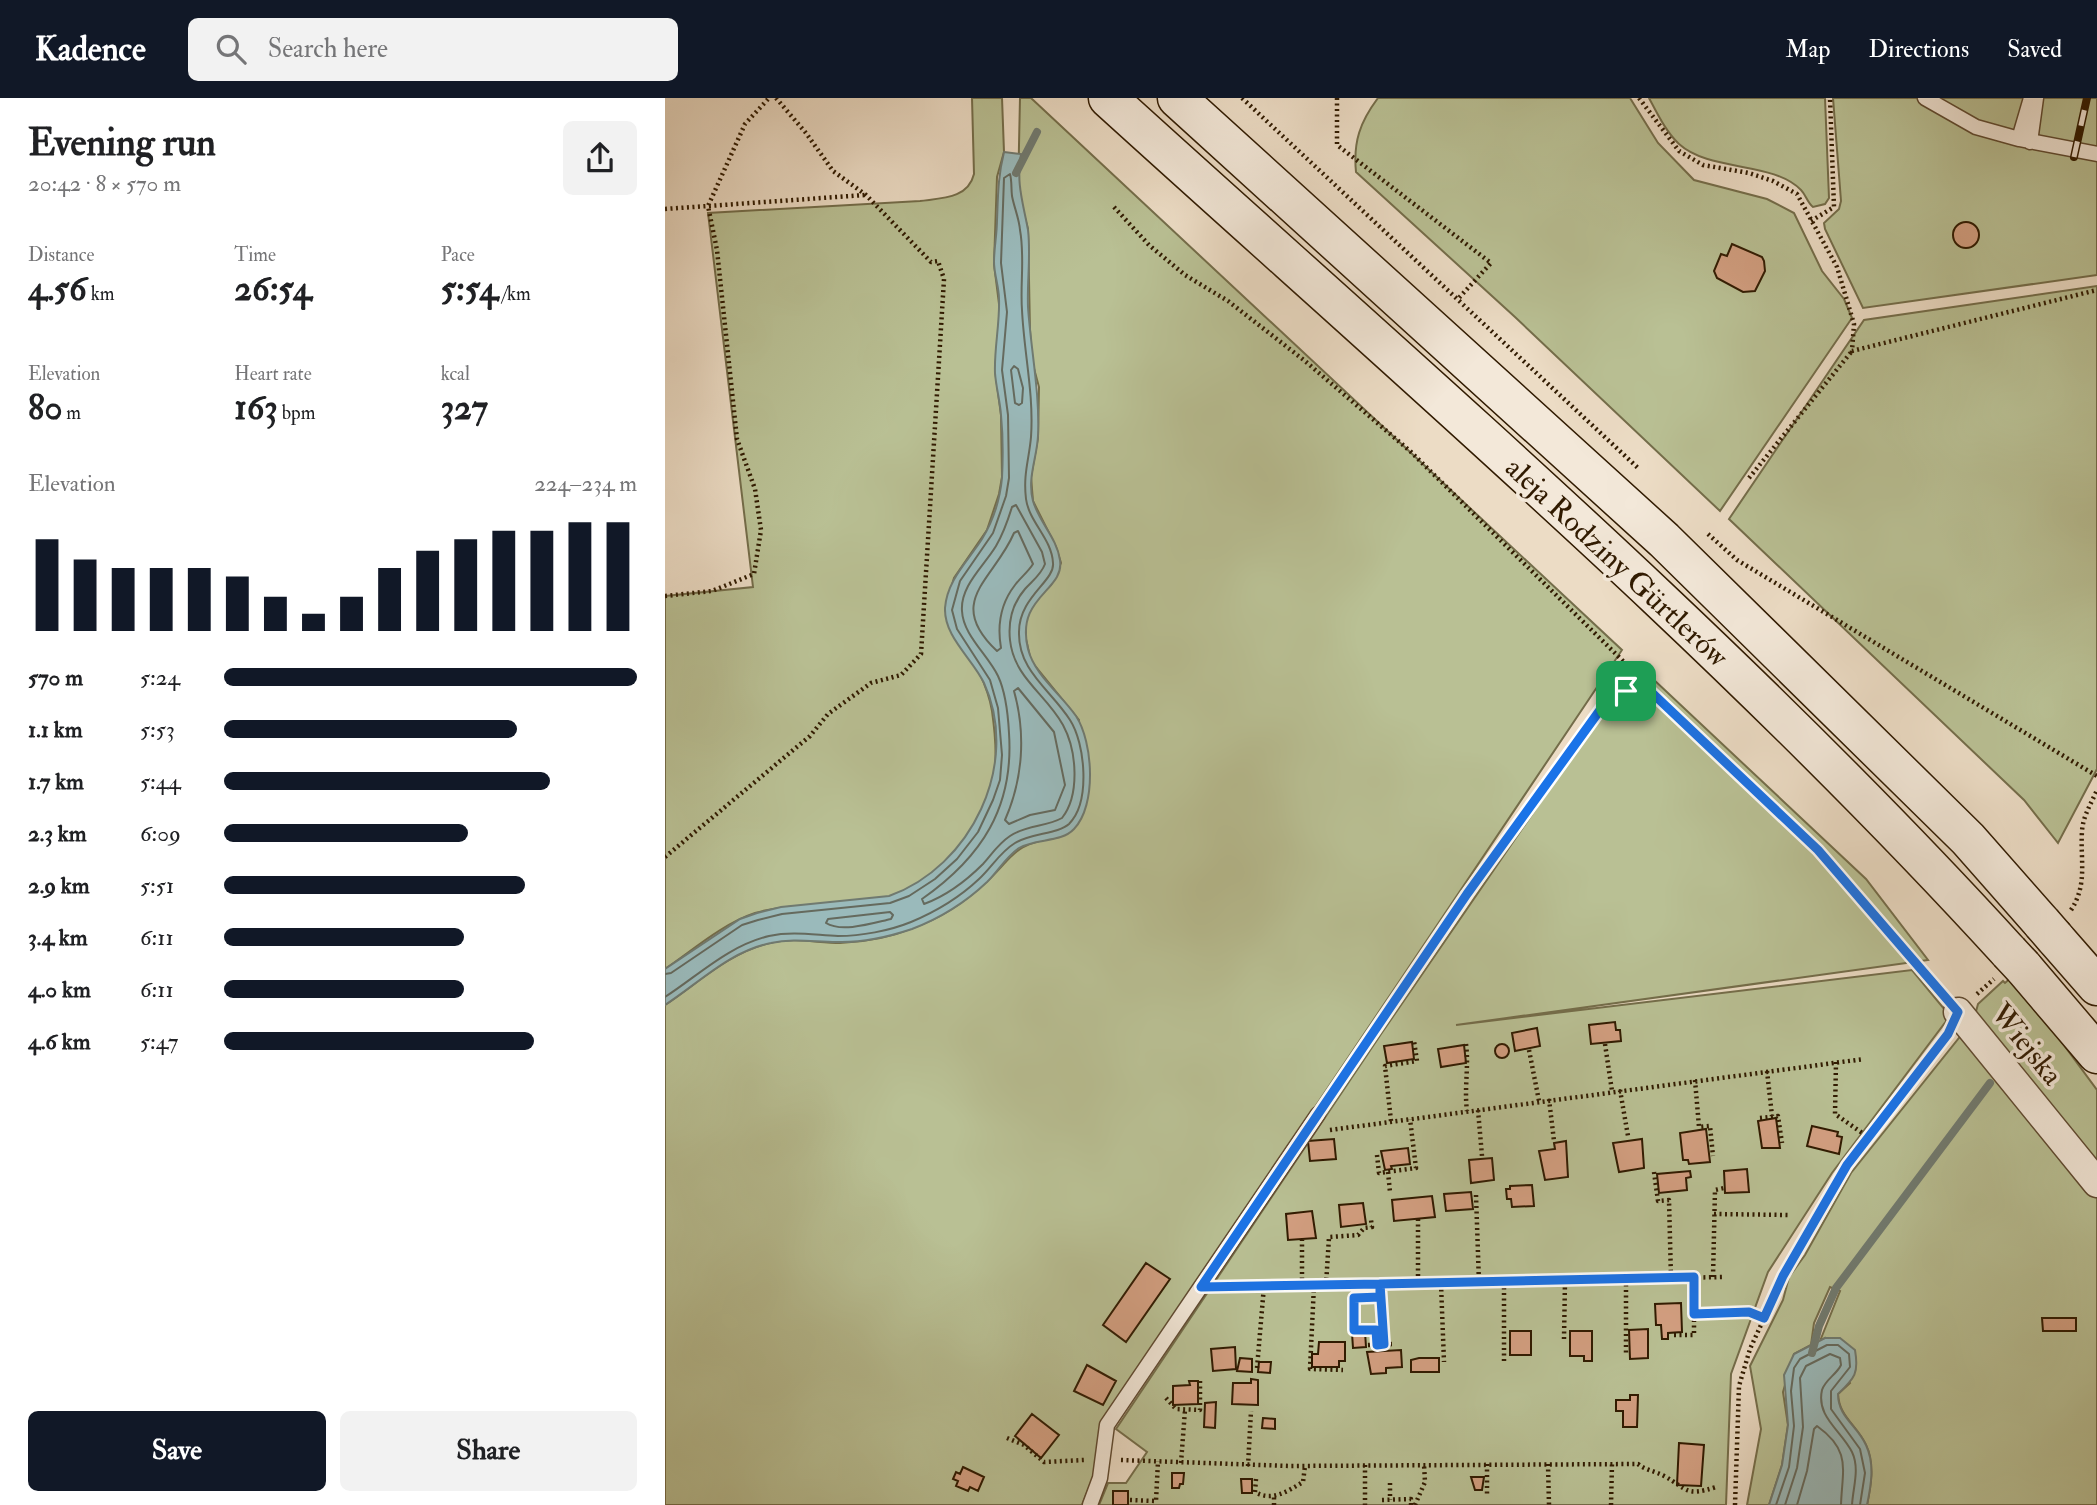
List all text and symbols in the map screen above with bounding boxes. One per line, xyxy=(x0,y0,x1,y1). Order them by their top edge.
search box xyxy=(188,18,678,81)
text: Kadence xyxy=(35,29,146,70)
icon: search xyxy=(212,30,250,68)
text: Search here xyxy=(268,33,388,65)
text: Map xyxy=(1785,34,1830,65)
text: Directions xyxy=(1868,34,1969,65)
text: Saved xyxy=(2007,34,2062,65)
text: Evening run xyxy=(28,119,216,167)
button: share xyxy=(563,121,637,195)
text: 20:42 · 8 × 570 m xyxy=(28,169,181,198)
text: Distance xyxy=(28,243,94,267)
text: Time xyxy=(234,243,276,267)
text: Pace xyxy=(441,243,475,267)
text: 4.56 xyxy=(28,267,87,311)
text: 26:54 xyxy=(234,267,312,311)
text: 5:54 xyxy=(441,267,498,311)
text: km xyxy=(87,282,115,306)
text: /km xyxy=(498,282,531,306)
text: Elevation xyxy=(28,362,100,386)
text: Heart rate xyxy=(234,362,312,386)
text: kcal xyxy=(441,362,470,386)
text: 80 xyxy=(28,386,62,430)
text: 163 xyxy=(234,386,278,430)
text: 327 xyxy=(441,386,488,430)
text: m xyxy=(62,401,81,425)
text: bpm xyxy=(278,401,315,425)
street label: aleja Rodziny Gürtlerów xyxy=(1498,450,1736,676)
text: Elevation xyxy=(28,469,116,498)
text: 224–234 m xyxy=(534,469,637,498)
pin xyxy=(1596,661,1656,721)
text: 570 m xyxy=(28,663,83,692)
text: 5:24 xyxy=(140,663,180,692)
icon: arrive xyxy=(1607,672,1645,710)
text: 1.1 km xyxy=(28,715,83,744)
text: 5:53 xyxy=(140,715,175,744)
text: 1.7 km xyxy=(28,767,84,796)
text: 5:44 xyxy=(140,767,181,796)
text: 2.3 km xyxy=(28,819,87,848)
text: 6:09 xyxy=(140,819,181,848)
text: 2.9 km xyxy=(28,871,90,900)
text: 5:51 xyxy=(140,871,174,900)
text: 3.4 km xyxy=(28,923,88,952)
text: 6:11 xyxy=(140,923,174,952)
text: 4.0 km xyxy=(28,975,91,1004)
text: 6:11 xyxy=(140,975,174,1004)
street label: Wiejska xyxy=(1982,995,2071,1093)
text: 4.6 km xyxy=(28,1027,91,1056)
text: 5:47 xyxy=(140,1027,178,1056)
button: Save xyxy=(28,1411,326,1491)
button: Share xyxy=(340,1411,637,1491)

